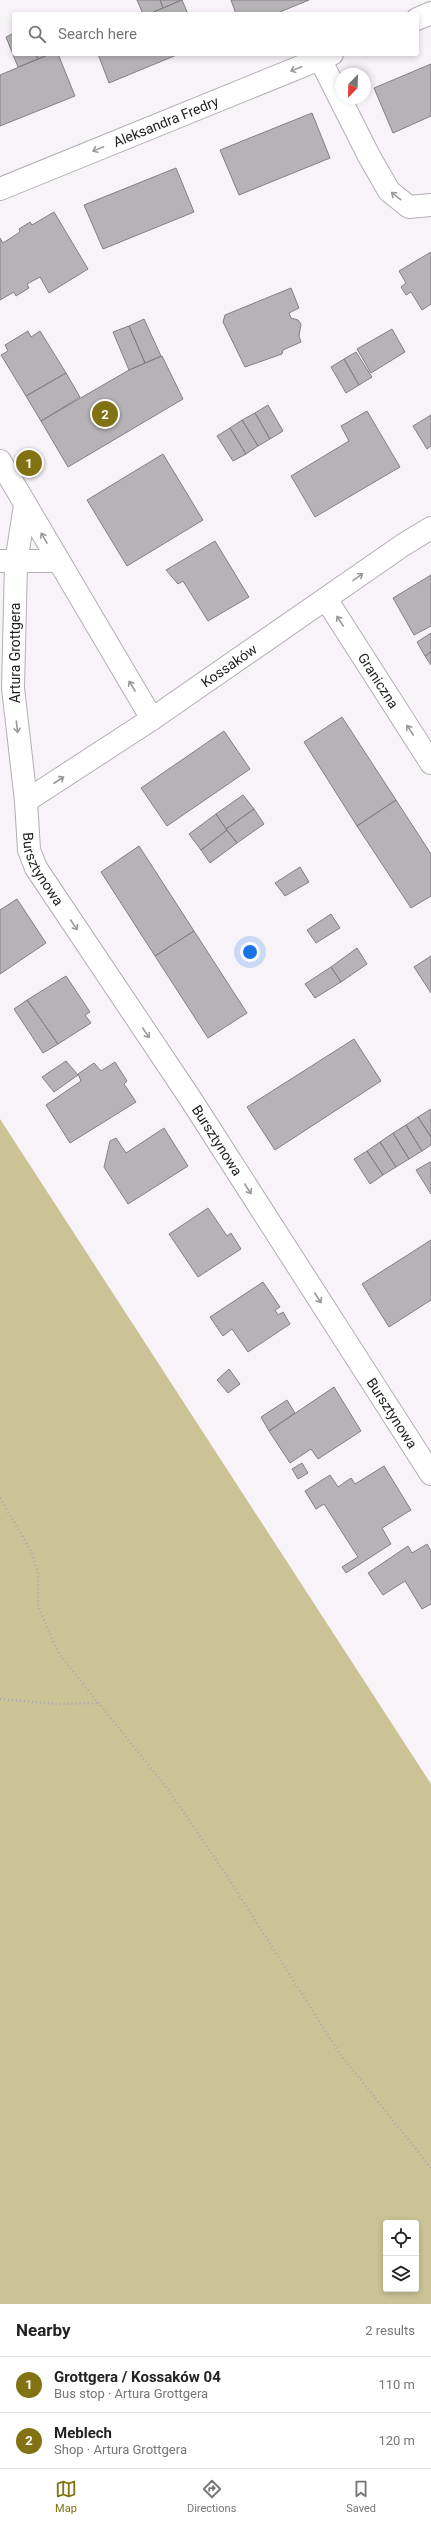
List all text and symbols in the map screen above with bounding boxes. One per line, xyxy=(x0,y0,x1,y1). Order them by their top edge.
search box xyxy=(12,12,419,56)
icon: search xyxy=(26,23,48,45)
text: Search here xyxy=(58,25,137,43)
one-way arrow xyxy=(290,65,302,73)
north arrow xyxy=(335,68,371,104)
street label: Aleksandra Fredry xyxy=(111,93,221,150)
one-way arrow xyxy=(92,146,104,154)
one-way arrow xyxy=(390,192,401,200)
pin: 2 xyxy=(92,399,118,429)
pin: 1 xyxy=(16,448,42,478)
one-way arrow xyxy=(40,532,48,544)
one-way arrow xyxy=(352,573,363,581)
street label: Artura Grottgera xyxy=(7,603,23,703)
one-way arrow xyxy=(335,615,343,627)
street label: Kossaków xyxy=(198,640,260,691)
street label: Graniczna xyxy=(355,650,402,711)
one-way arrow xyxy=(127,680,135,692)
one-way arrow xyxy=(13,720,21,733)
one-way arrow xyxy=(406,725,414,736)
one-way arrow xyxy=(53,776,64,784)
street label: Bursztynowa xyxy=(20,832,67,908)
one-way arrow xyxy=(70,919,78,930)
your location xyxy=(240,942,260,962)
one-way arrow xyxy=(142,1027,150,1038)
street label: Bursztynowa xyxy=(189,1102,246,1179)
one-way arrow xyxy=(244,1183,252,1194)
one-way arrow xyxy=(314,1292,322,1303)
street label: Bursztynowa xyxy=(364,1375,420,1451)
map controls xyxy=(383,2220,419,2292)
button: locate xyxy=(383,2220,419,2256)
button: layers xyxy=(383,2256,419,2292)
text: Nearby xyxy=(16,2320,71,2340)
text: 2 results xyxy=(365,2323,415,2338)
text: Grottgera / Kossaków 04 xyxy=(54,2368,221,2386)
text: 1 xyxy=(25,2377,33,2392)
text: 110 m xyxy=(378,2377,415,2392)
text: Bus stop · Artura Grottgera xyxy=(54,2386,208,2401)
text: Meblech xyxy=(54,2424,112,2442)
text: 2 xyxy=(25,2433,33,2448)
text: 120 m xyxy=(378,2433,415,2448)
text: Shop · Artura Grottgera xyxy=(54,2442,187,2457)
tab: Map xyxy=(55,2478,77,2515)
tab: Directions xyxy=(187,2478,236,2515)
tab: Saved xyxy=(346,2478,376,2515)

